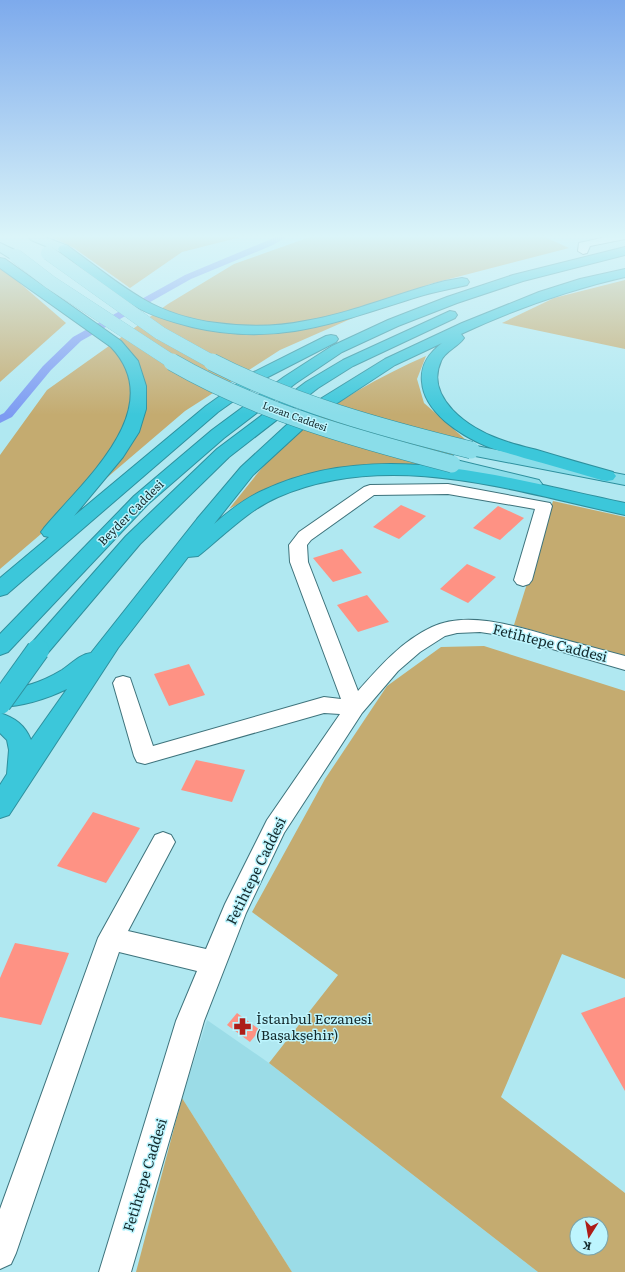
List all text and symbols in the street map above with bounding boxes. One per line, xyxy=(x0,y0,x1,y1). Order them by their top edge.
street label: Lozan Caddesi xyxy=(261,397,330,434)
street label: Beyder Caddesi xyxy=(93,475,167,549)
street label: Fetihtepe Caddesi xyxy=(491,618,610,666)
street label: Fetihtepe Caddesi xyxy=(220,813,290,928)
place label: İstanbul Eczanesi (Başakşehir) xyxy=(256,1008,372,1044)
pharmacy icon: İstanbul Eczanesi (Başakşehir) xyxy=(233,1017,253,1037)
street label: Fetihtepe Caddesi xyxy=(117,1115,171,1234)
north arrow xyxy=(569,1216,609,1256)
text: K xyxy=(581,1238,593,1255)

